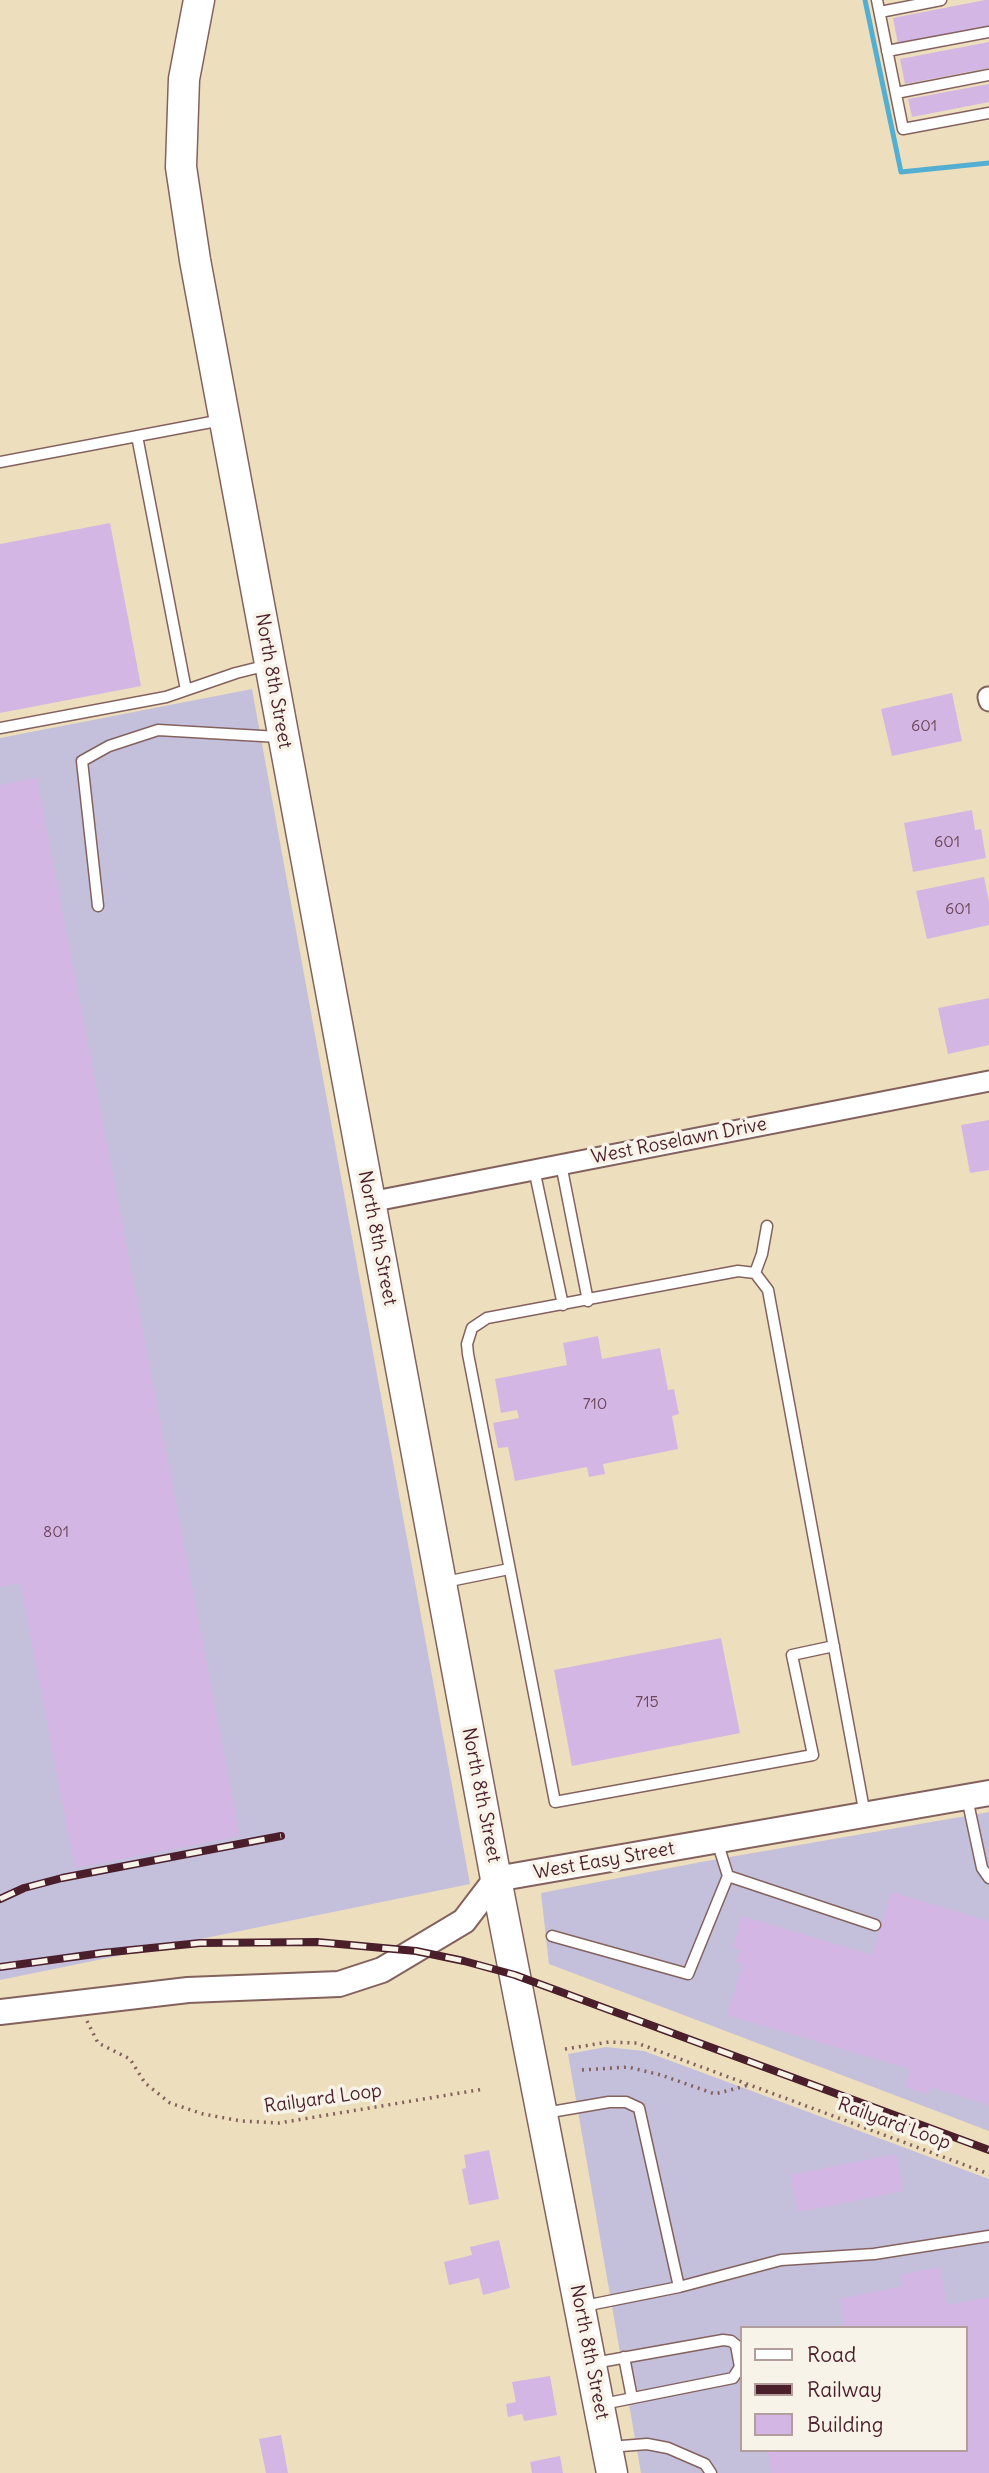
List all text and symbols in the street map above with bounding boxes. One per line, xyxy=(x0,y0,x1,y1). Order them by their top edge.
street label: North 8th Street xyxy=(250,612,296,750)
house number: 601 xyxy=(911,716,937,736)
house number: 601 xyxy=(934,832,960,852)
house number: 601 xyxy=(945,899,971,919)
street label: West Roselawn Drive xyxy=(589,1113,769,1169)
street label: North 8th Street xyxy=(353,1169,401,1307)
house number: 710 xyxy=(583,1394,607,1414)
house number: 801 xyxy=(43,1522,69,1542)
house number: 715 xyxy=(635,1692,659,1712)
street label: North 8th Street xyxy=(457,1726,505,1864)
street label: West Easy Street xyxy=(532,1837,676,1885)
street label: Railyard Loop xyxy=(263,2079,383,2119)
street label: Railyard Loop xyxy=(834,2093,954,2155)
street label: North 8th Street xyxy=(565,2283,613,2421)
legend xyxy=(740,2326,968,2452)
text: Road xyxy=(807,2341,856,2368)
text: Railway xyxy=(807,2376,882,2403)
text: Building xyxy=(807,2411,883,2438)

